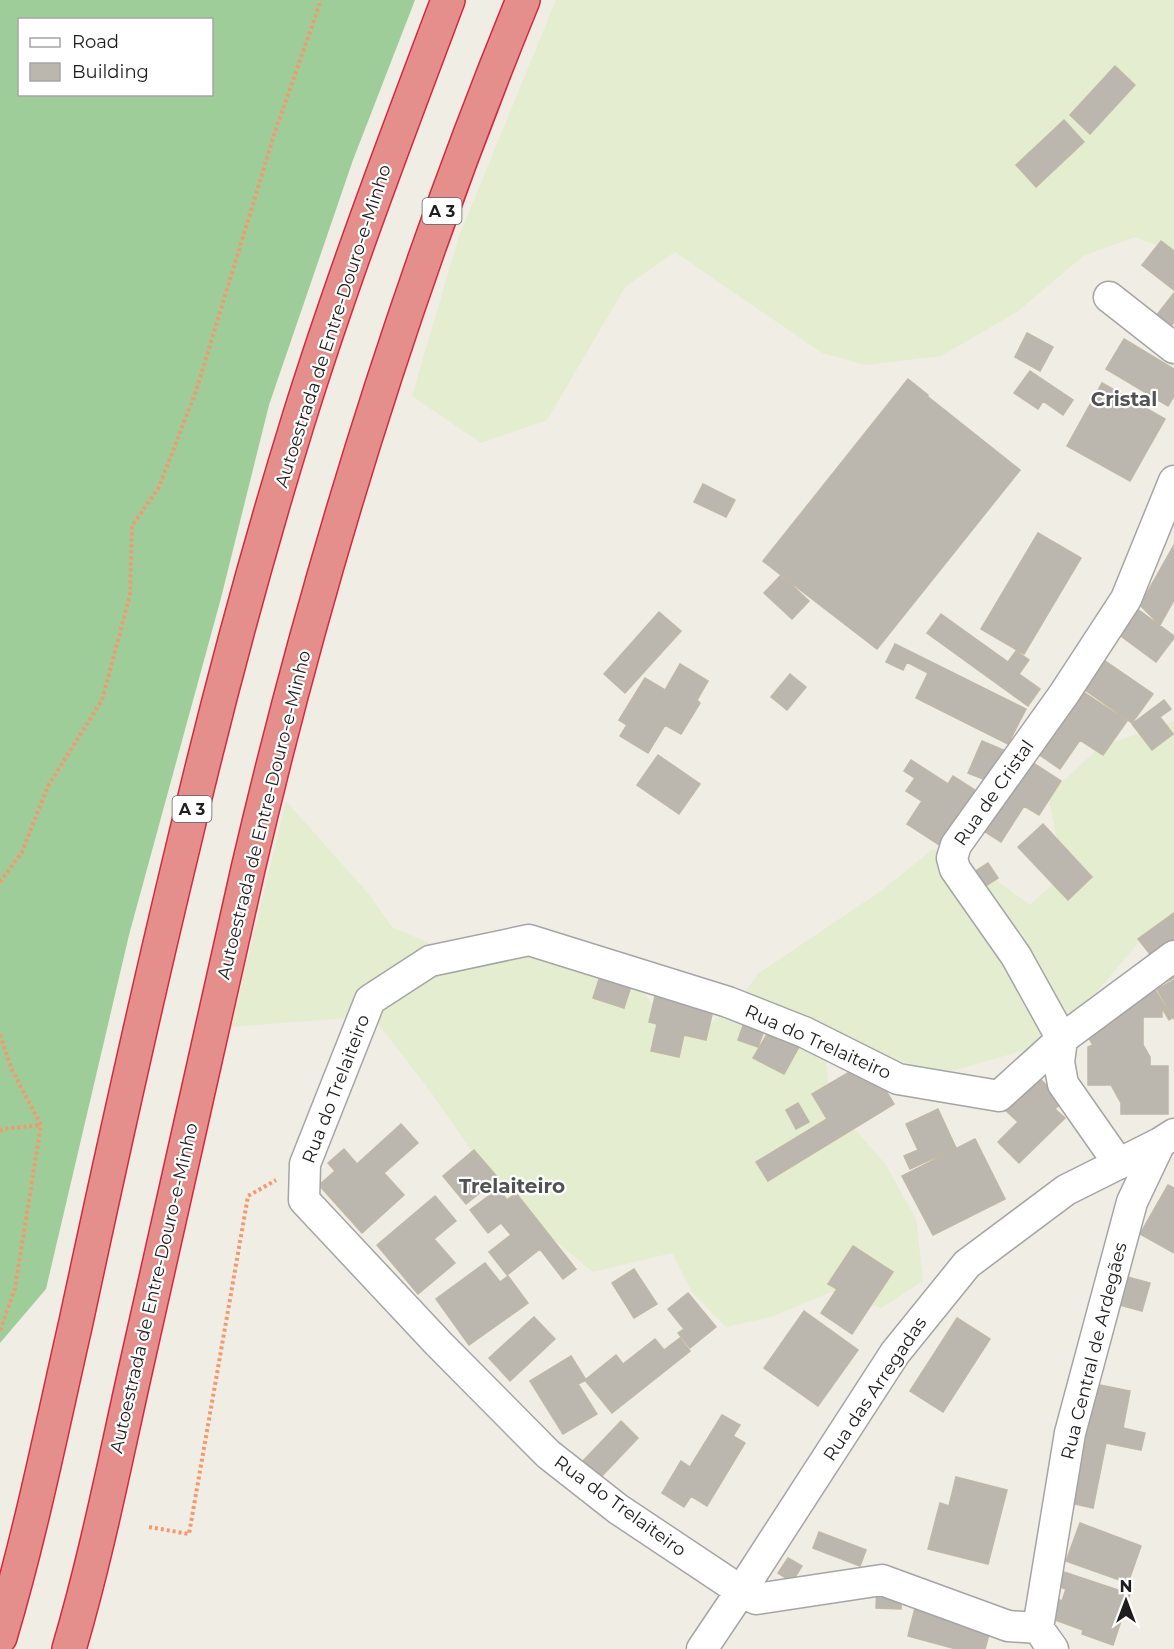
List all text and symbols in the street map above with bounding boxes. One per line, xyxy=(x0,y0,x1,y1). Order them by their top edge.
legend xyxy=(18,18,213,96)
text: Road xyxy=(72,31,119,53)
text: Building xyxy=(72,61,149,83)
street label: Autoestrada de Entre-Douro-e-Minho xyxy=(270,162,396,490)
road number: A 3 xyxy=(422,198,462,224)
district label: Cristal xyxy=(1091,387,1157,411)
street label: Autoestrada de Entre-Douro-e-Minho xyxy=(212,648,316,982)
street label: Rua de Cristal xyxy=(949,736,1039,850)
road number: A 3 xyxy=(172,796,212,822)
street label: Rua do Trelaiteiro xyxy=(741,1000,895,1084)
street label: Rua do Trelaiteiro xyxy=(297,1011,375,1167)
street label: Autoestrada de Entre-Douro-e-Minho xyxy=(105,1121,203,1455)
district label: Trelaiteiro xyxy=(459,1174,565,1198)
street label: Rua Central de Ardegães xyxy=(1056,1240,1132,1462)
street label: Rua das Arregadas xyxy=(819,1313,932,1465)
street label: Rua do Trelaiteiro xyxy=(550,1451,690,1561)
north arrow xyxy=(1096,1571,1156,1631)
text: N xyxy=(1120,1577,1132,1596)

